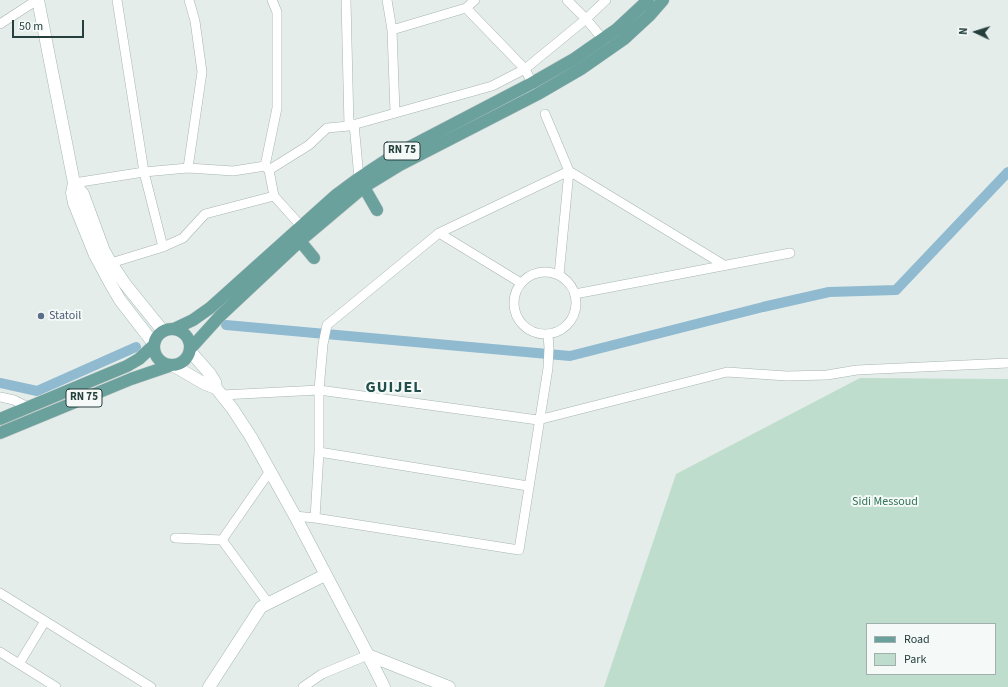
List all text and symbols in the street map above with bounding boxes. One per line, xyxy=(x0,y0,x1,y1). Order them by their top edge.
scale bar xyxy=(14,12,86,38)
north arrow xyxy=(956,12,996,52)
text: 50 m xyxy=(19,18,43,35)
text: N xyxy=(956,27,971,35)
road number: RN 75 xyxy=(384,142,420,160)
place label: Statoil xyxy=(49,309,81,323)
marker: Statoil xyxy=(36,311,46,321)
district label: GUIJEL xyxy=(366,378,422,398)
road number: RN 75 xyxy=(66,389,102,407)
park label: Sidi Messoud xyxy=(852,495,918,509)
legend xyxy=(866,623,996,675)
text: Road xyxy=(904,631,930,648)
text: Park xyxy=(904,651,926,668)

